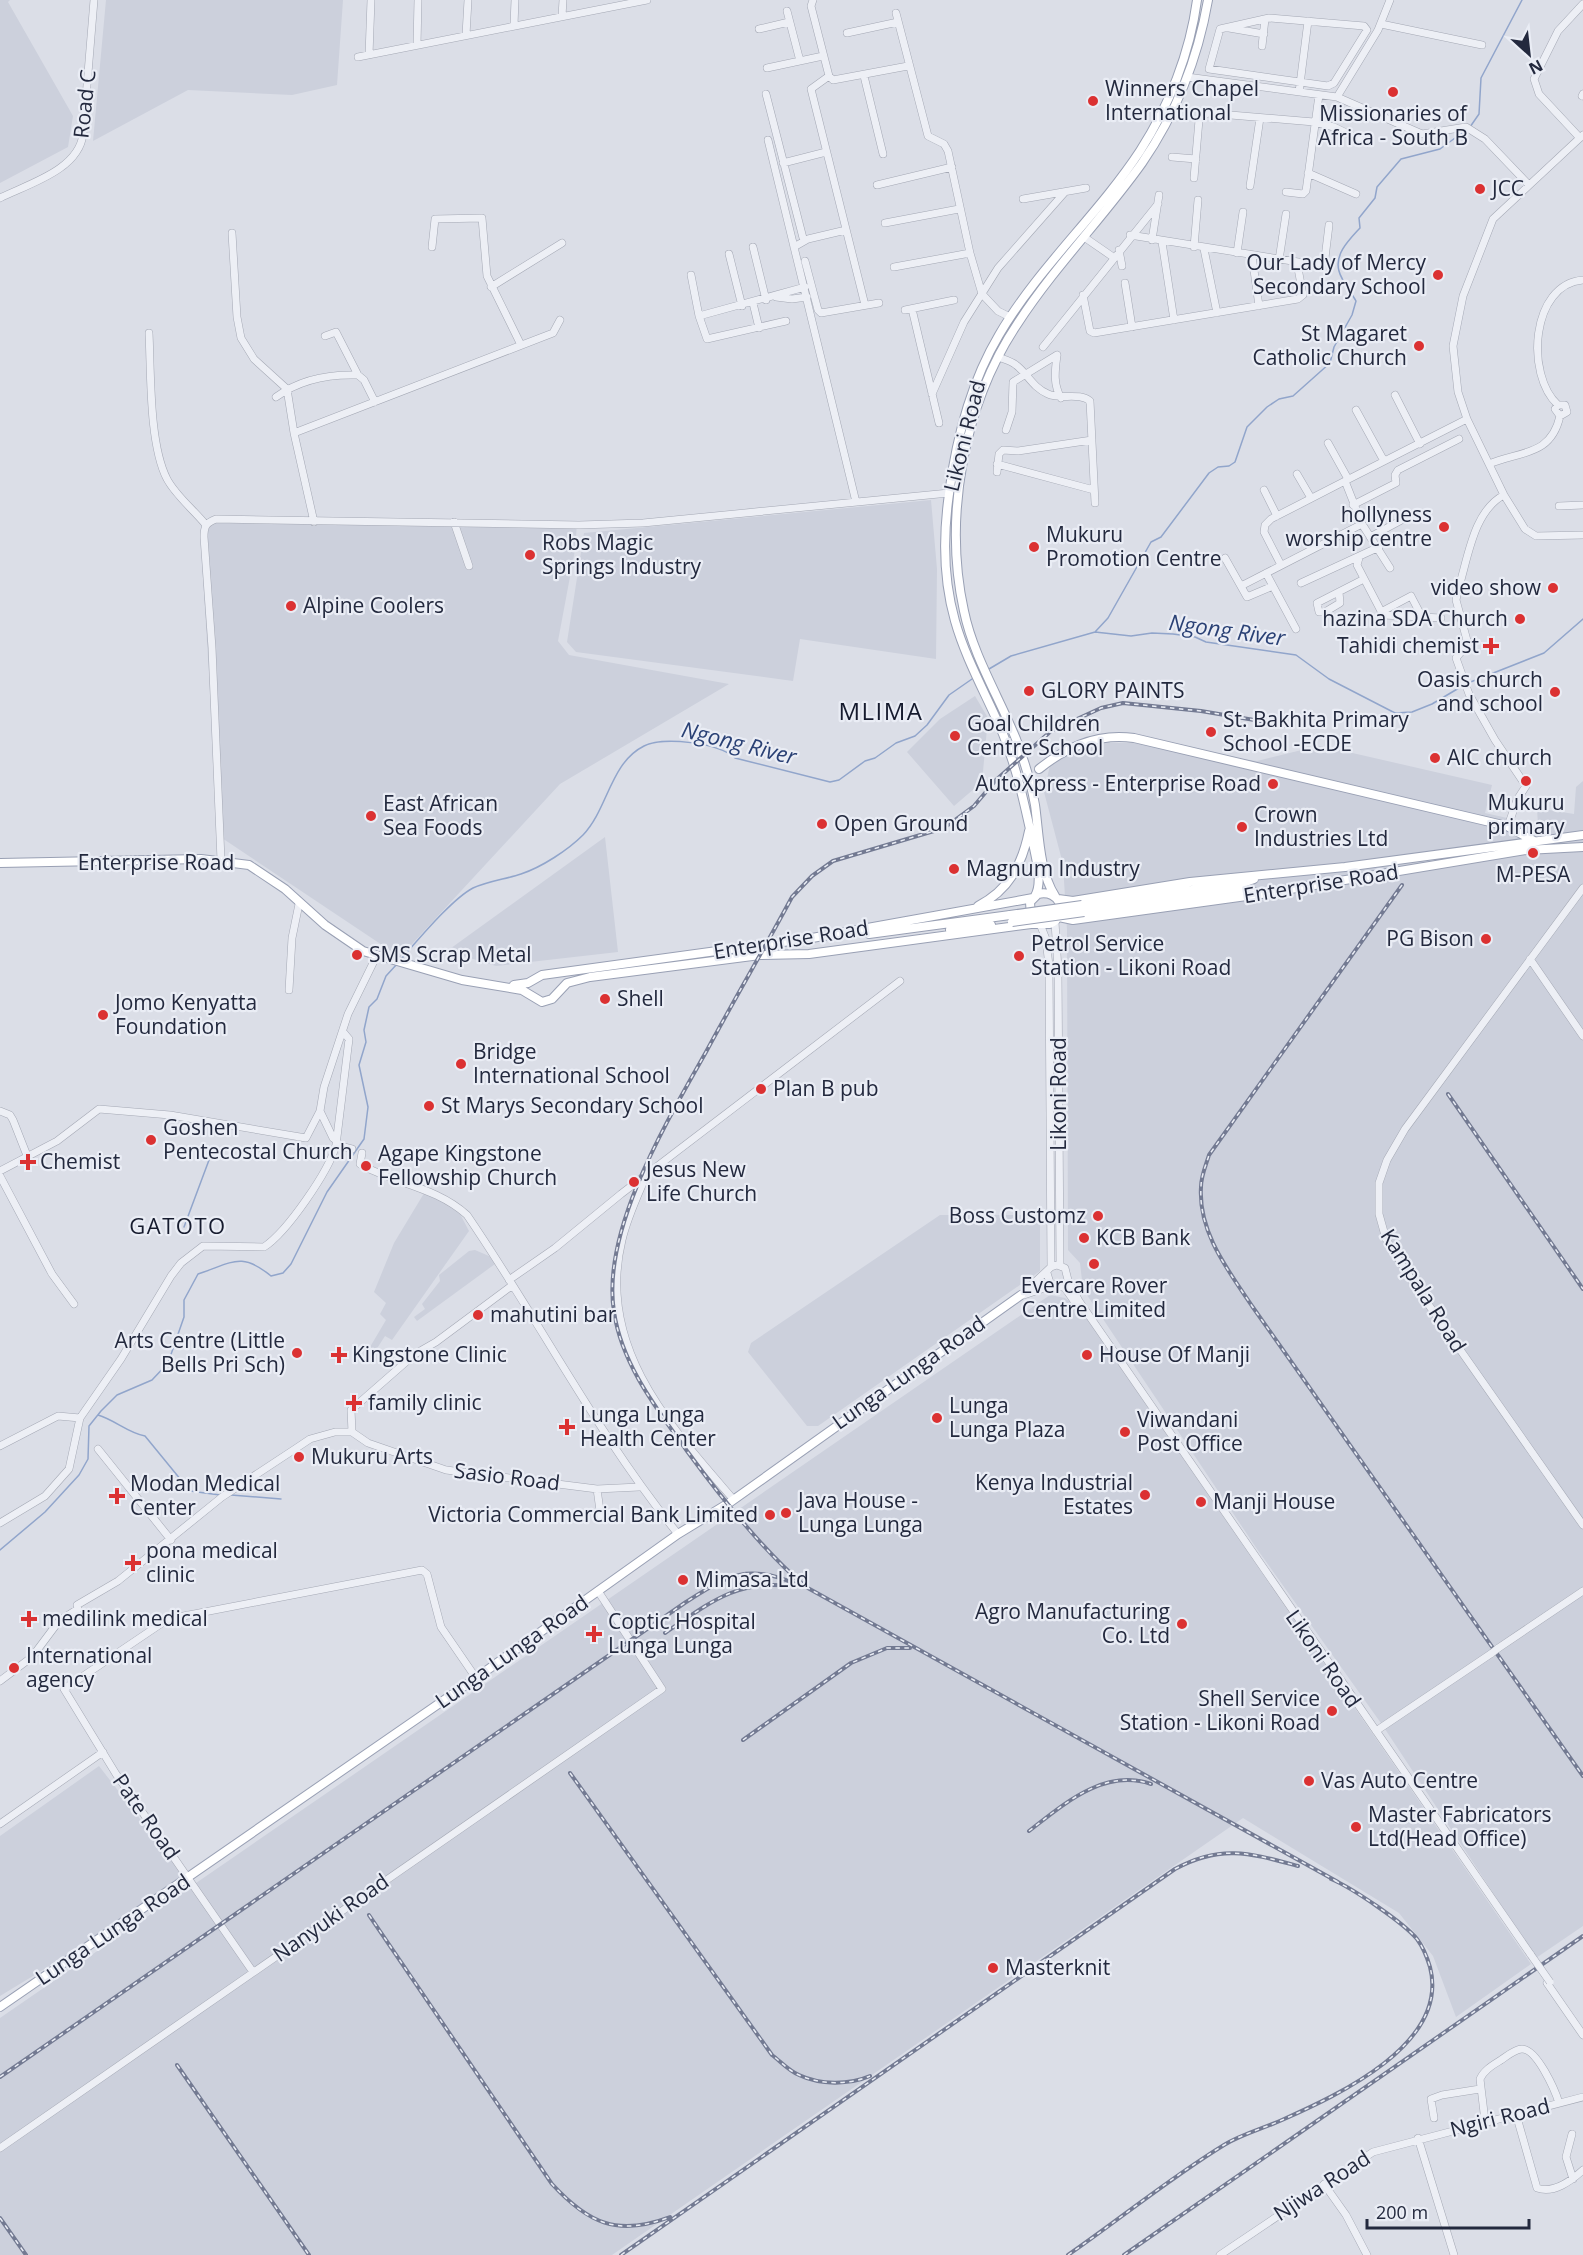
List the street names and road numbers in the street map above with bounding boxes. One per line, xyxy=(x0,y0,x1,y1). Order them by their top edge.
street label: Road C xyxy=(66,68,102,140)
street label: Likoni Road xyxy=(937,377,991,494)
street label: Enterprise Road xyxy=(78,848,234,876)
street label: Enterprise Road xyxy=(1241,857,1400,909)
street label: Enterprise Road xyxy=(711,913,870,965)
street label: Likoni Road xyxy=(1044,1037,1072,1151)
street label: Kampala Road xyxy=(1375,1223,1473,1358)
street label: Lunga Lunga Road xyxy=(826,1309,990,1435)
street label: Sasio Road xyxy=(452,1456,562,1496)
street label: Lunga Lunga Road xyxy=(429,1588,593,1714)
street label: Likoni Road xyxy=(1280,1604,1368,1713)
street label: Pate Road xyxy=(107,1768,187,1865)
street label: Lunga Lunga Road xyxy=(30,1867,195,1991)
street label: Nanyuki Road xyxy=(267,1867,394,1968)
street label: Ngiri Road xyxy=(1447,2091,1553,2143)
street label: Njiwa Road xyxy=(1268,2143,1375,2227)

